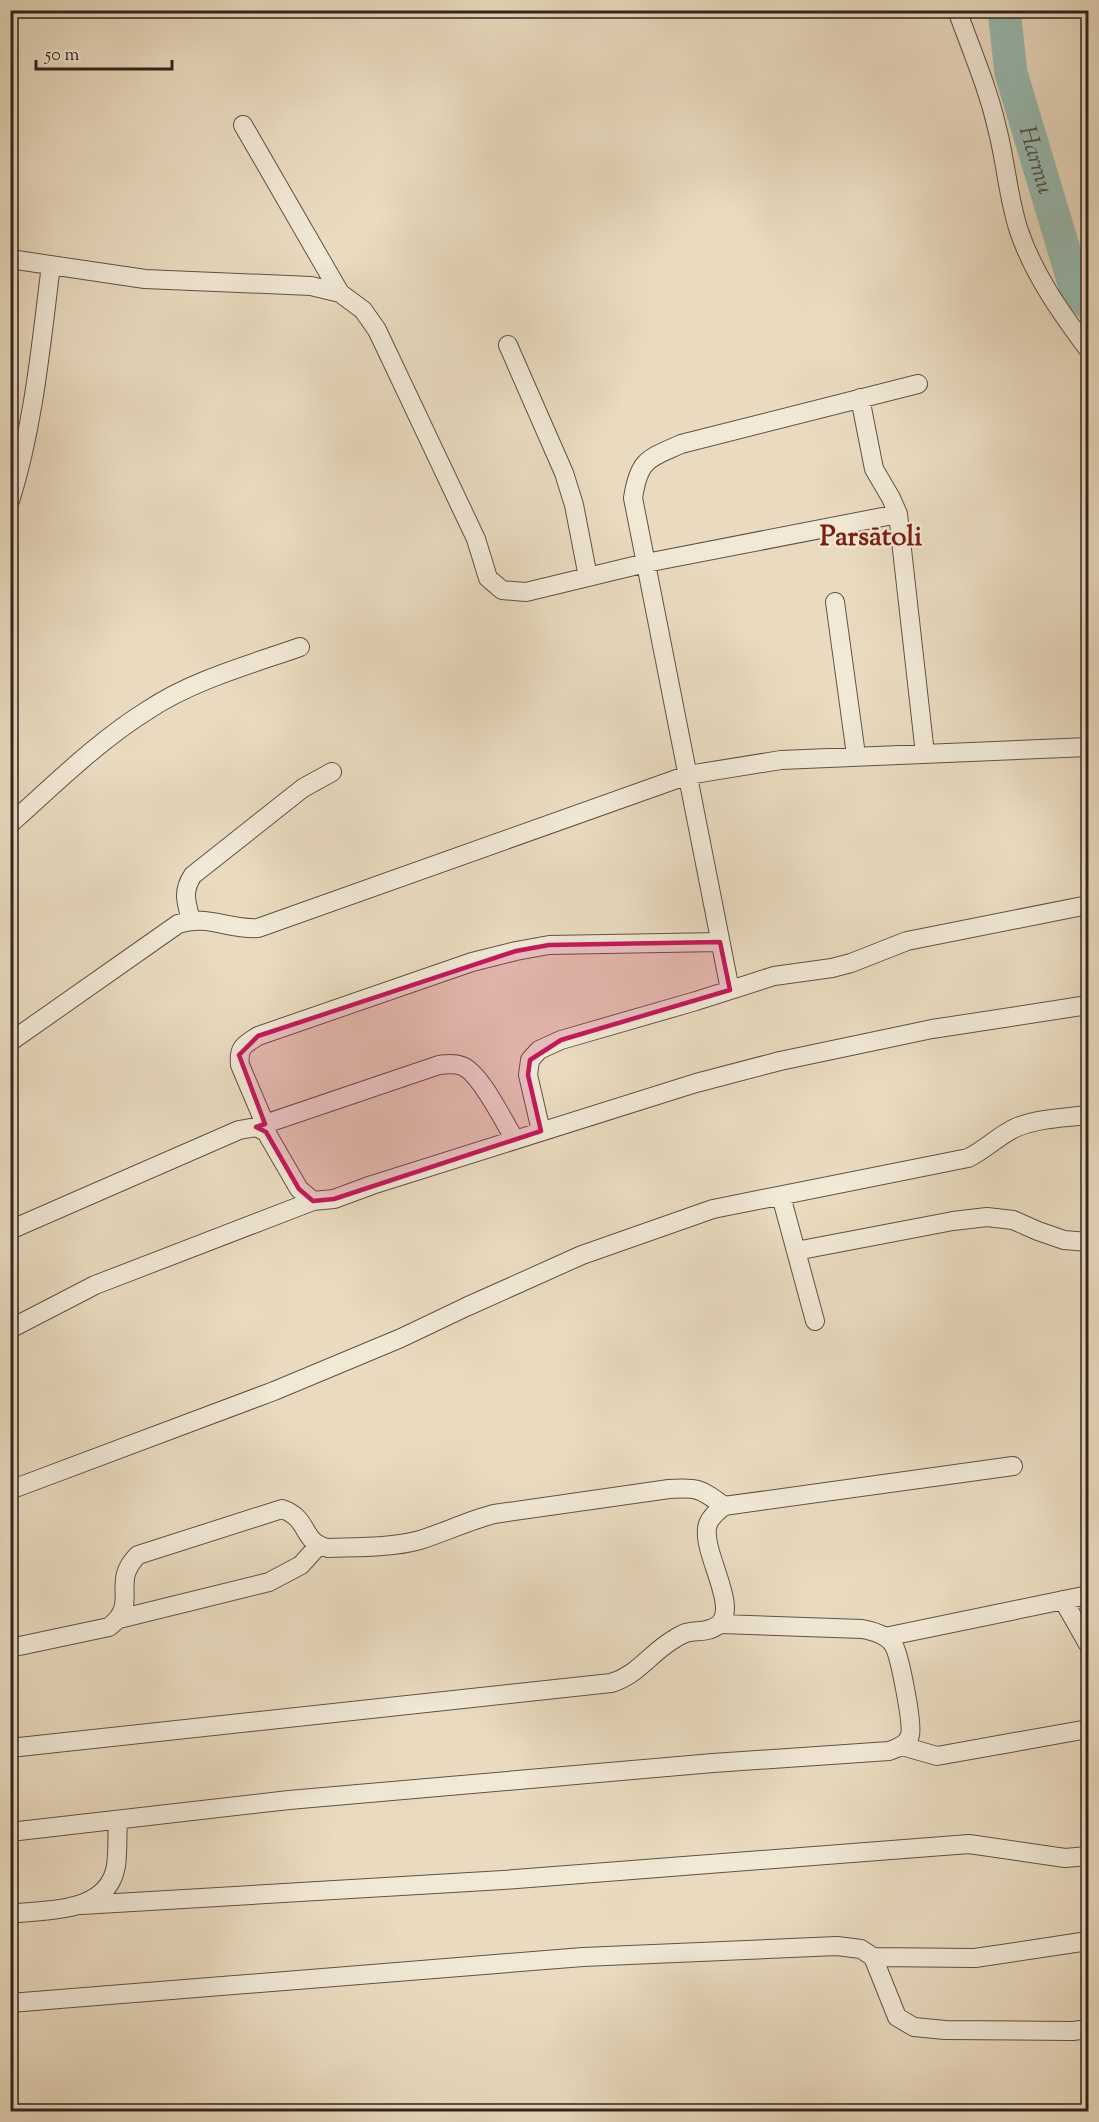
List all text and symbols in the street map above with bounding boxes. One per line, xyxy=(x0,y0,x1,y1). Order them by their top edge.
scale bar xyxy=(36,33,172,71)
text: 50 m xyxy=(44,43,80,69)
water label: Harmu xyxy=(1009,122,1061,199)
district label: Parsātoli xyxy=(820,518,922,558)

